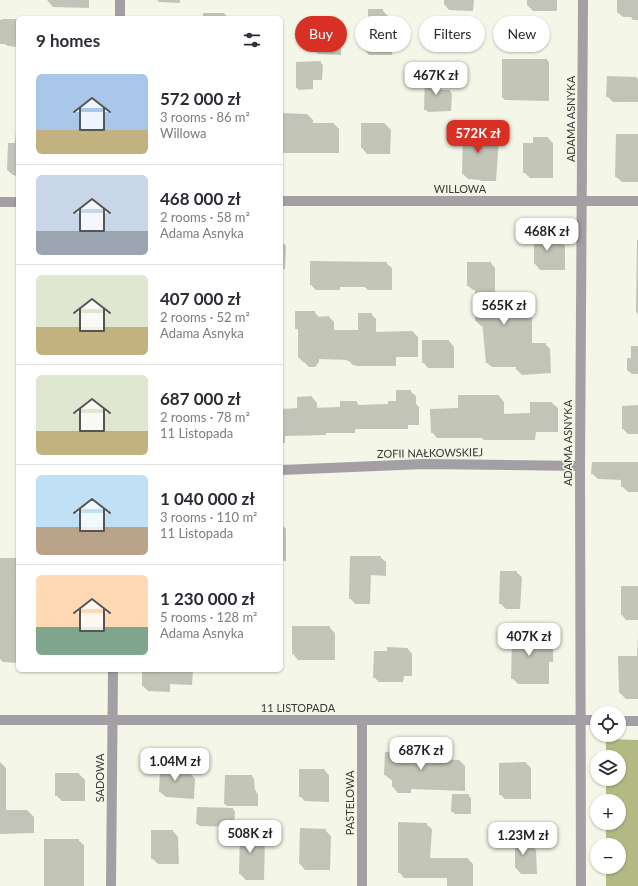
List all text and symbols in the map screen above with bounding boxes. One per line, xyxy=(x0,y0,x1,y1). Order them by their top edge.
chip: Buy xyxy=(295,16,347,52)
chip: Rent xyxy=(355,16,411,52)
chip: Filters xyxy=(419,16,485,52)
chip: New xyxy=(493,16,550,52)
icon: filters xyxy=(241,29,263,51)
text: 9 homes xyxy=(36,30,100,51)
pin: 467K zł xyxy=(399,62,473,96)
text: 467K zł xyxy=(414,67,458,83)
street label: ADAMA ASNYKA xyxy=(564,75,577,162)
text: 572 000 zł xyxy=(160,88,241,109)
icon: home xyxy=(68,90,116,138)
text: 3 rooms · 86 m² xyxy=(160,109,250,125)
pin: 572K zł xyxy=(441,120,515,154)
text: Willowa xyxy=(160,125,207,141)
text: 572K zł xyxy=(456,125,500,141)
street label: WILLOWA xyxy=(434,182,487,195)
text: 468 000 zł xyxy=(160,188,241,209)
icon: home xyxy=(68,191,116,239)
text: 2 rooms · 58 m² xyxy=(160,209,250,225)
pin: 468K zł xyxy=(510,218,584,252)
text: 468K zł xyxy=(525,223,569,239)
text: Adama Asnyka xyxy=(160,225,244,241)
text: 407 000 zł xyxy=(160,288,241,309)
icon: home xyxy=(68,291,116,339)
pin: 565K zł xyxy=(467,292,541,326)
text: 565K zł xyxy=(482,297,526,313)
text: 2 rooms · 52 m² xyxy=(160,309,250,325)
text: Adama Asnyka xyxy=(160,325,244,341)
text: 687 000 zł xyxy=(160,388,241,409)
icon: home xyxy=(68,391,116,439)
street label: ADAMA ASNYKA xyxy=(561,399,574,486)
text: 2 rooms · 78 m² xyxy=(160,409,250,425)
text: 11 Listopada xyxy=(160,425,233,441)
street label: ZOFII NAŁKOWSKIEJ xyxy=(377,445,483,460)
text: 1 040 000 zł xyxy=(160,488,255,509)
icon: home xyxy=(68,491,116,539)
text: 3 rooms · 110 m² xyxy=(160,509,257,525)
text: 11 Listopada xyxy=(160,525,233,541)
text: 1 230 000 zł xyxy=(160,588,255,609)
icon: home xyxy=(68,591,116,639)
text: 5 rooms · 128 m² xyxy=(160,609,257,625)
pin: 407K zł xyxy=(492,623,566,657)
text: Adama Asnyka xyxy=(160,625,244,641)
text: 407K zł xyxy=(507,628,551,644)
street label: 11 LISTOPADA xyxy=(261,701,336,714)
map controls xyxy=(590,706,626,874)
button: locate xyxy=(590,706,626,742)
pin: 687K zł xyxy=(384,737,458,771)
text: 687K zł xyxy=(399,742,443,758)
pin: 1.04M zł xyxy=(134,748,216,782)
button: layers xyxy=(590,750,626,786)
street label: SADOWA xyxy=(93,753,106,802)
text: 1.04M zł xyxy=(149,753,201,769)
street label: PASTELOWA xyxy=(343,770,356,835)
button: + xyxy=(590,794,626,830)
pin: 508K zł xyxy=(213,820,287,854)
pin: 1.23M zł xyxy=(482,822,564,856)
text: 508K zł xyxy=(228,825,272,841)
text: 1.23M zł xyxy=(497,827,549,843)
button: − xyxy=(590,838,626,874)

